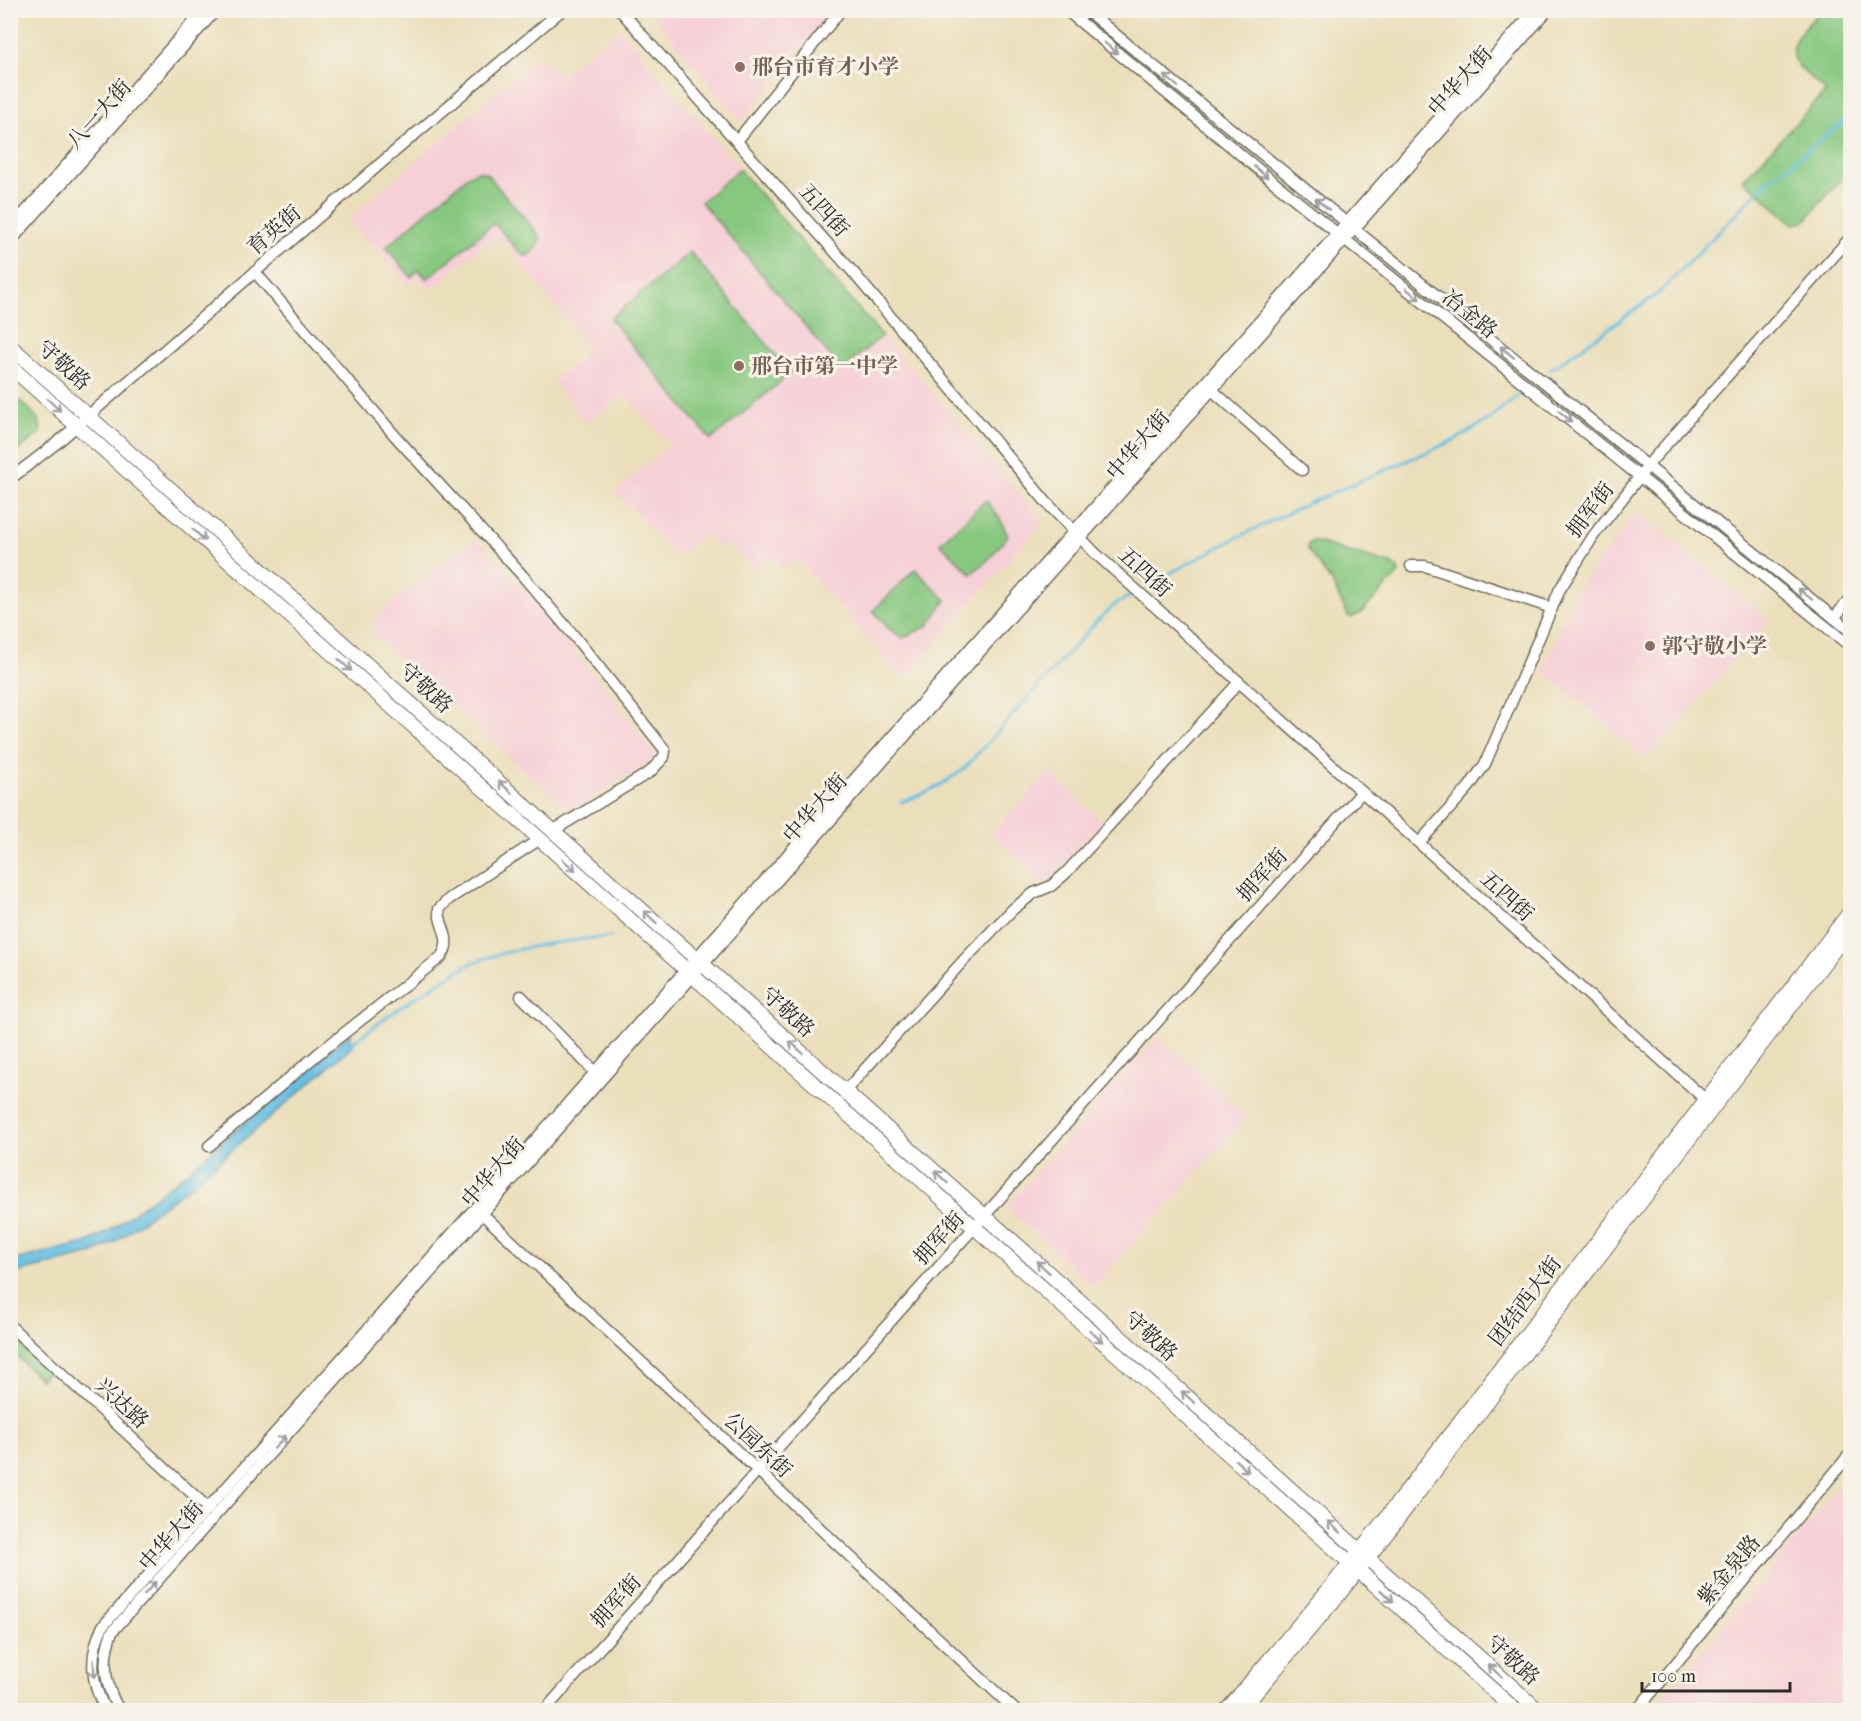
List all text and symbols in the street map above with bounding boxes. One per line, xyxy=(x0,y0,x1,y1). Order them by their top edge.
one-way arrow xyxy=(1103,41,1119,54)
street label: 中华大街 xyxy=(1423,42,1497,120)
place label: 邢台市育才小学 xyxy=(752,55,899,79)
marker: 邢台市育才小学 xyxy=(733,60,747,74)
one-way arrow xyxy=(1163,74,1179,87)
street label: 八一大街 xyxy=(62,75,136,153)
one-way arrow xyxy=(1253,165,1269,178)
street label: 五四街 xyxy=(794,179,854,241)
one-way arrow xyxy=(1315,197,1330,211)
street label: 育英街 xyxy=(242,200,306,260)
street label: 冶金路 xyxy=(1438,285,1502,343)
one-way arrow xyxy=(1405,287,1421,300)
street label: 守敬路 xyxy=(33,335,95,395)
one-way arrow xyxy=(1499,346,1515,359)
place label: 邢台市第一中学 xyxy=(751,354,898,378)
marker: 邢台市第一中学 xyxy=(732,359,746,373)
one-way arrow xyxy=(46,398,61,412)
street label: 中华大街 xyxy=(1101,405,1175,485)
one-way arrow xyxy=(1557,409,1573,422)
street label: 拥军街 xyxy=(1561,478,1619,542)
one-way arrow xyxy=(192,528,207,542)
street label: 五四街 xyxy=(1114,542,1176,602)
one-way arrow xyxy=(1797,587,1813,600)
place label: 郭守敬小学 xyxy=(1662,634,1767,658)
marker: 郭守敬小学 xyxy=(1643,639,1657,653)
one-way arrow xyxy=(337,658,352,672)
street label: 守敬路 xyxy=(395,658,457,718)
street label: 中华大街 xyxy=(778,769,852,847)
one-way arrow xyxy=(498,780,513,794)
street label: 拥军街 xyxy=(1232,844,1292,906)
one-way arrow xyxy=(561,858,576,872)
street label: 五四街 xyxy=(1476,866,1538,926)
one-way arrow xyxy=(643,910,658,924)
street label: 守敬路 xyxy=(757,982,819,1042)
one-way arrow xyxy=(788,1040,803,1054)
street label: 中华大街 xyxy=(456,1132,530,1212)
one-way arrow xyxy=(934,1170,949,1184)
street label: 拥军街 xyxy=(909,1207,969,1269)
street label: 团结西大街 xyxy=(1484,1252,1566,1350)
one-way arrow xyxy=(1036,1260,1051,1274)
street label: 守敬路 xyxy=(1120,1306,1182,1366)
one-way arrow xyxy=(1089,1329,1104,1343)
street label: 兴达路 xyxy=(91,1373,153,1433)
one-way arrow xyxy=(1181,1390,1196,1404)
street label: 公园东街 xyxy=(719,1408,797,1482)
one-way arrow xyxy=(273,1435,287,1450)
one-way arrow xyxy=(1234,1459,1249,1473)
street label: 中华大街 xyxy=(134,1497,208,1575)
one-way arrow xyxy=(1327,1520,1342,1534)
street label: 紫金泉路 xyxy=(1693,1530,1765,1610)
street label: 拥军街 xyxy=(586,1570,646,1632)
one-way arrow xyxy=(143,1581,157,1596)
one-way arrow xyxy=(1379,1589,1394,1603)
street label: 守敬路 xyxy=(1482,1630,1544,1690)
scale bar xyxy=(1642,1655,1790,1693)
one-way arrow xyxy=(88,1658,99,1678)
one-way arrow xyxy=(1487,1664,1502,1678)
text: 100 m xyxy=(1651,1666,1696,1687)

